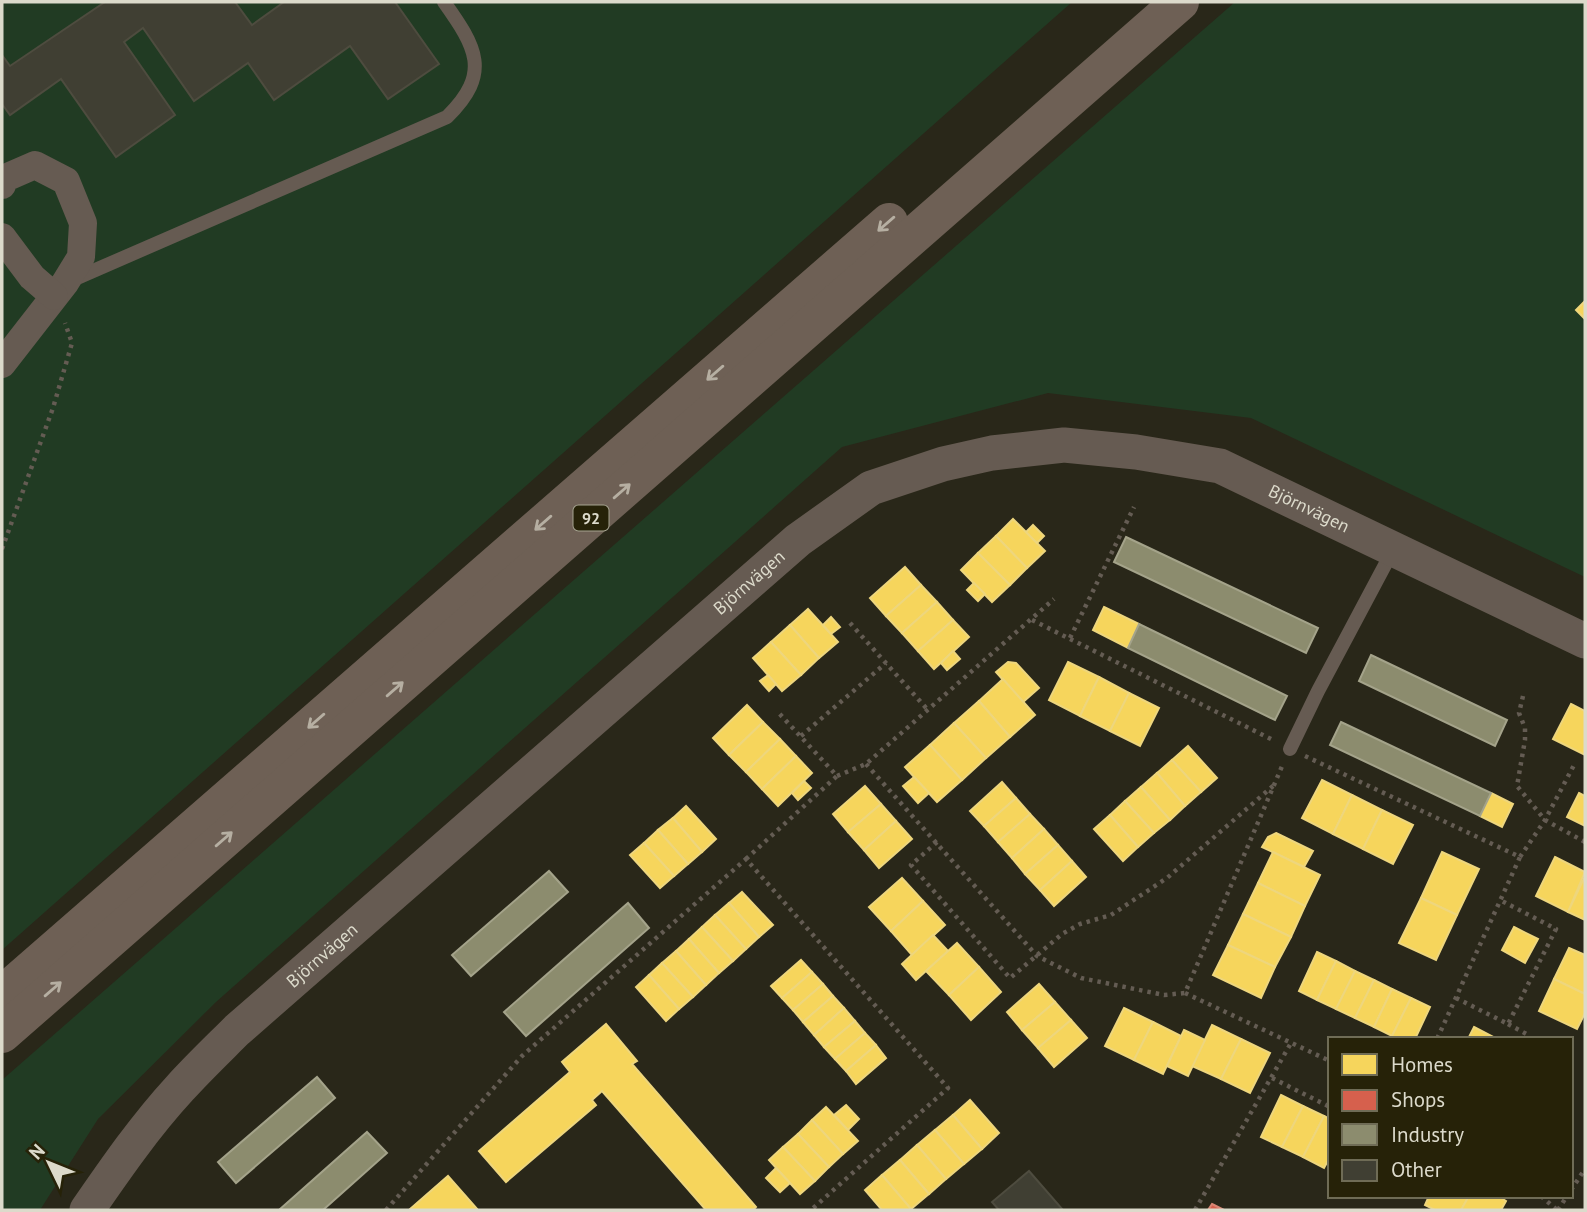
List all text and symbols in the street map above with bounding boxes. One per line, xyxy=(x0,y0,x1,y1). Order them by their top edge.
one-way arrow xyxy=(877,216,895,232)
one-way arrow xyxy=(706,365,724,381)
street label: Björnvägen xyxy=(1265,479,1353,537)
one-way arrow xyxy=(613,483,631,499)
road number: 92 xyxy=(574,505,608,530)
one-way arrow xyxy=(534,515,552,531)
street label: Björnvägen xyxy=(708,545,789,620)
one-way arrow xyxy=(386,682,404,698)
one-way arrow xyxy=(308,713,326,729)
one-way arrow xyxy=(215,831,233,847)
street label: Björnvägen xyxy=(281,918,362,993)
one-way arrow xyxy=(44,981,62,997)
legend xyxy=(1328,1037,1573,1198)
text: Homes xyxy=(1391,1051,1453,1078)
text: Shops xyxy=(1391,1086,1445,1113)
text: Industry xyxy=(1391,1121,1464,1148)
north arrow xyxy=(14,1128,84,1198)
text: N xyxy=(24,1139,50,1164)
text: Other xyxy=(1391,1156,1442,1183)

